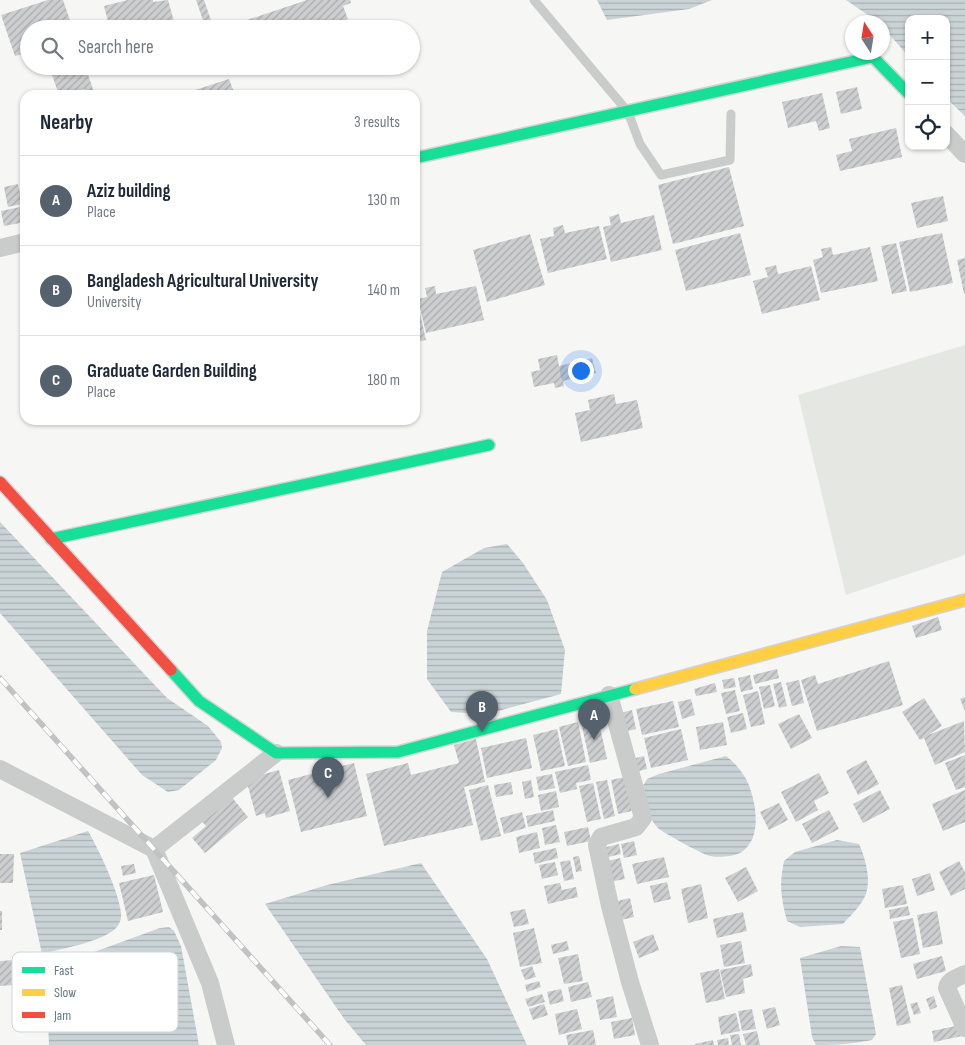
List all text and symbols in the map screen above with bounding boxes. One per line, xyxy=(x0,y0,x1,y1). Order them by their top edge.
north arrow xyxy=(845,15,890,60)
map controls xyxy=(905,15,950,150)
button: + xyxy=(905,15,950,60)
search box xyxy=(20,20,420,75)
icon: search xyxy=(38,34,66,62)
text: Search here xyxy=(78,36,154,59)
button: − xyxy=(905,60,950,105)
button: locate xyxy=(905,105,950,150)
text: Nearby xyxy=(40,110,93,135)
text: 3 results xyxy=(354,113,400,132)
text: Aziz building xyxy=(87,180,171,203)
text: A xyxy=(52,191,60,210)
text: 130 m xyxy=(368,191,400,210)
text: Place xyxy=(87,203,116,222)
text: Bangladesh Agricultural University xyxy=(87,270,318,293)
text: B xyxy=(52,281,60,300)
text: 140 m xyxy=(368,281,400,300)
text: University xyxy=(87,293,141,312)
your location xyxy=(568,358,594,384)
text: Graduate Garden Building xyxy=(87,360,257,383)
text: C xyxy=(52,371,60,390)
text: 180 m xyxy=(367,371,400,390)
text: Place xyxy=(87,383,116,402)
pin: B xyxy=(466,691,498,732)
pin: A xyxy=(578,699,610,740)
pin: C xyxy=(312,757,344,798)
legend xyxy=(12,952,178,1032)
text: Fast xyxy=(54,962,74,979)
text: Slow xyxy=(54,984,76,1001)
text: Jam xyxy=(53,1007,71,1024)

